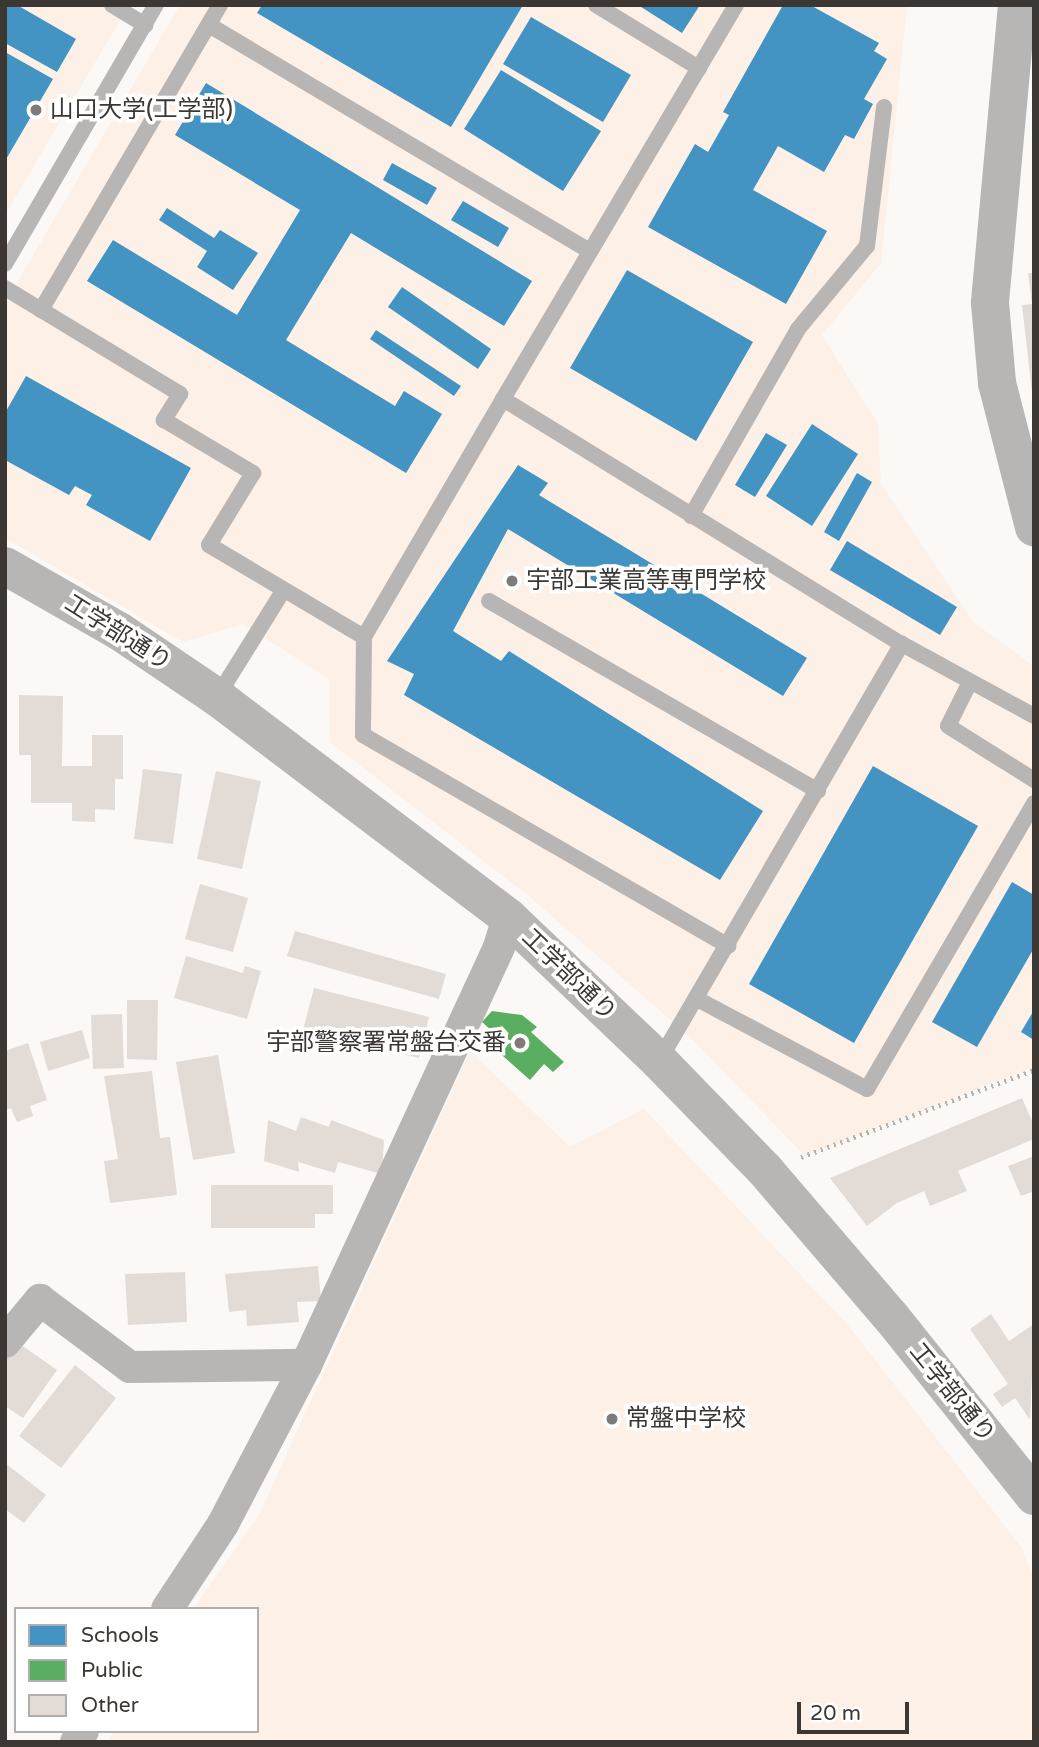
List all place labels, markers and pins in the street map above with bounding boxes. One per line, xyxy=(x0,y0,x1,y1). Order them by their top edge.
place label: 山口大学(工学部) xyxy=(50,96,233,124)
marker: 山口大学(工学部) xyxy=(28,102,44,118)
place label: 宇部工業高等専門学校 xyxy=(526,567,766,595)
marker: 宇部工業高等専門学校 xyxy=(504,573,520,589)
place label: 宇部警察署常盤台交番 xyxy=(266,1029,506,1057)
marker: 宇部警察署常盤台交番 xyxy=(512,1035,528,1051)
place label: 常盤中学校 xyxy=(626,1405,746,1433)
marker: 常盤中学校 xyxy=(604,1411,620,1427)

